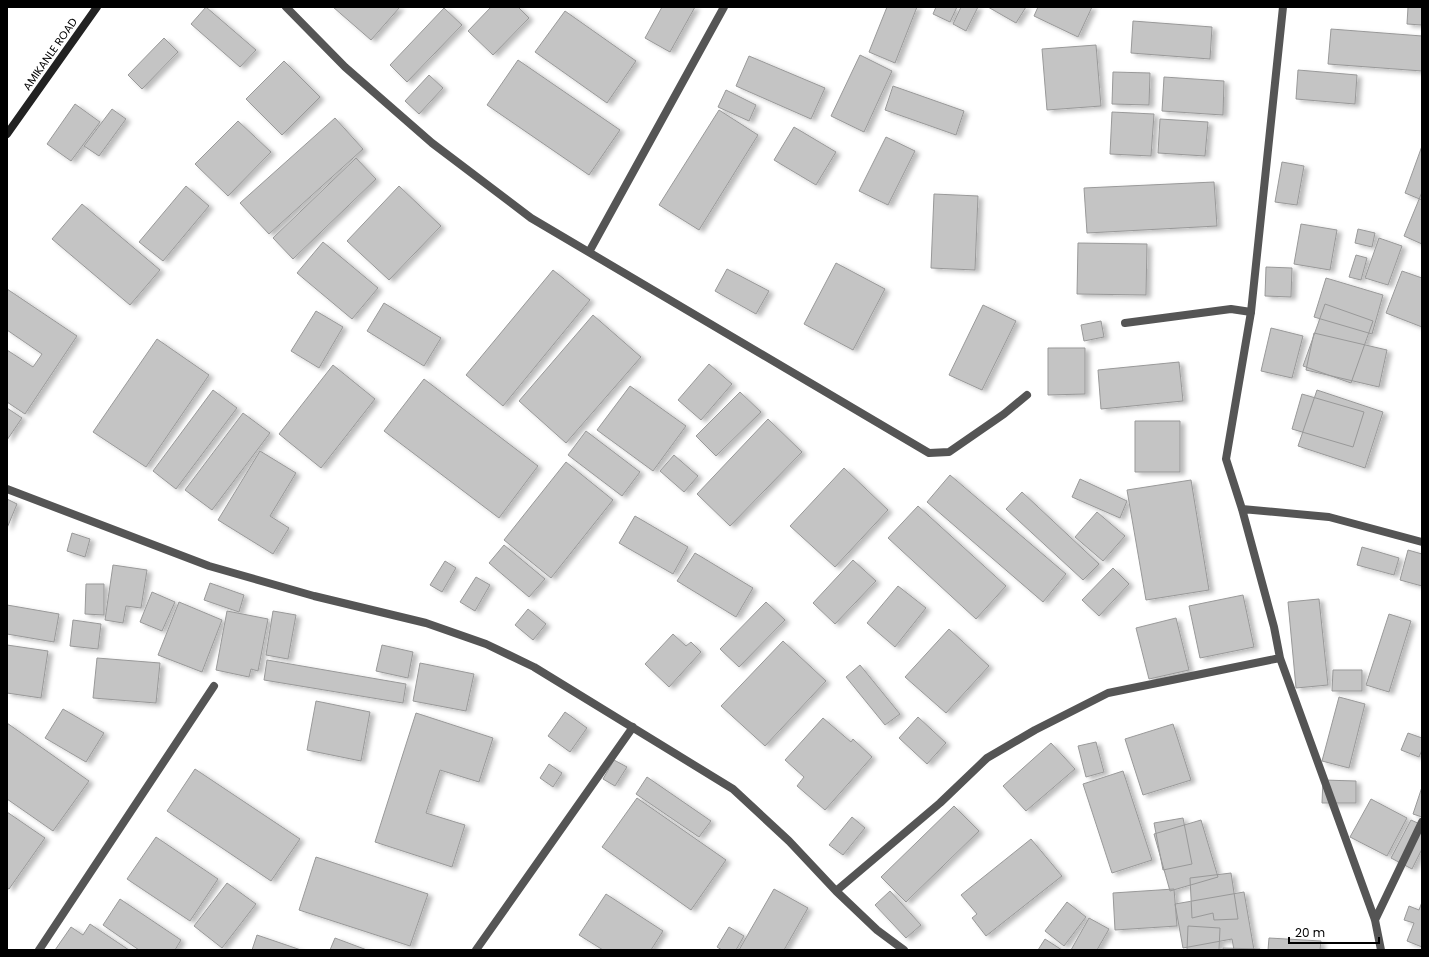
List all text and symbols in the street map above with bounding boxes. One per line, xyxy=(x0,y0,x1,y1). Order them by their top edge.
street label: AMIKANLE ROAD xyxy=(19,14,81,93)
scale bar xyxy=(1289,919,1379,945)
text: 20 m xyxy=(1295,924,1325,941)

